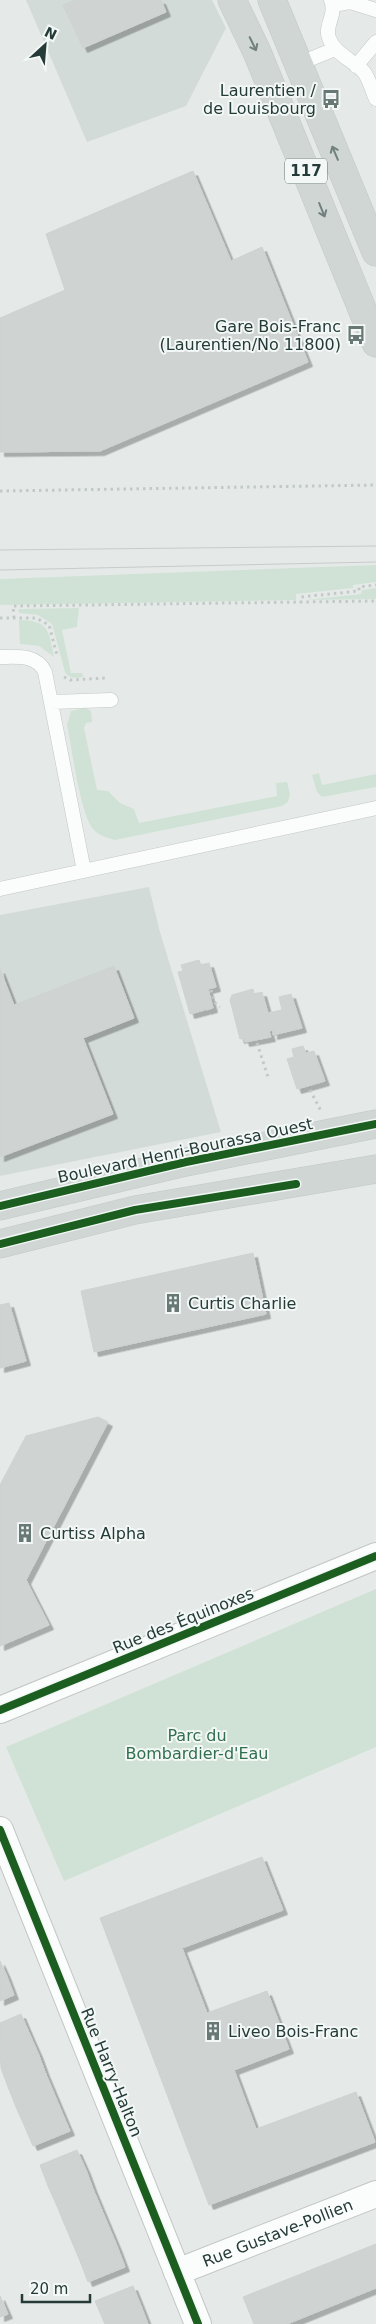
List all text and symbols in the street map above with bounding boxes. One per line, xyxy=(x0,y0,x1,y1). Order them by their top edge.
north arrow xyxy=(20,20,70,70)
text: N xyxy=(42,24,59,43)
one-way arrow xyxy=(249,36,258,51)
place label: Laurentien / de Louisbourg xyxy=(203,81,317,118)
bus stop icon: Laurentien / de Louisbourg xyxy=(320,88,342,110)
one-way arrow xyxy=(330,146,340,161)
road number: 117 xyxy=(285,158,327,184)
one-way arrow xyxy=(318,202,327,217)
place label: Gare Bois-Franc (Laurentien/No 11800) xyxy=(160,317,341,354)
bus stop icon: Gare Bois-Franc (Laurentien/No 11800) xyxy=(345,324,367,346)
street label: Boulevard Henri-Bourassa Ouest xyxy=(56,1114,314,1187)
building icon: Curtis Charlie xyxy=(162,1292,184,1314)
place label: Curtis Charlie xyxy=(188,1294,296,1313)
building icon: Curtiss Alpha xyxy=(14,1522,36,1544)
place label: Curtiss Alpha xyxy=(40,1524,146,1543)
street label: Rue des Équinoxes xyxy=(110,1583,256,1657)
park label: Parc du Bombardier-d'Eau xyxy=(126,1726,269,1763)
street label: Rue Harry-Halton xyxy=(77,2005,146,2140)
building icon: Liveo Bois-Franc xyxy=(202,2020,224,2042)
place label: Liveo Bois-Franc xyxy=(228,2022,358,2041)
street label: Rue Gustave-Pollien xyxy=(200,2195,356,2271)
scale bar xyxy=(22,2272,90,2304)
text: 20 m xyxy=(30,2280,68,2298)

